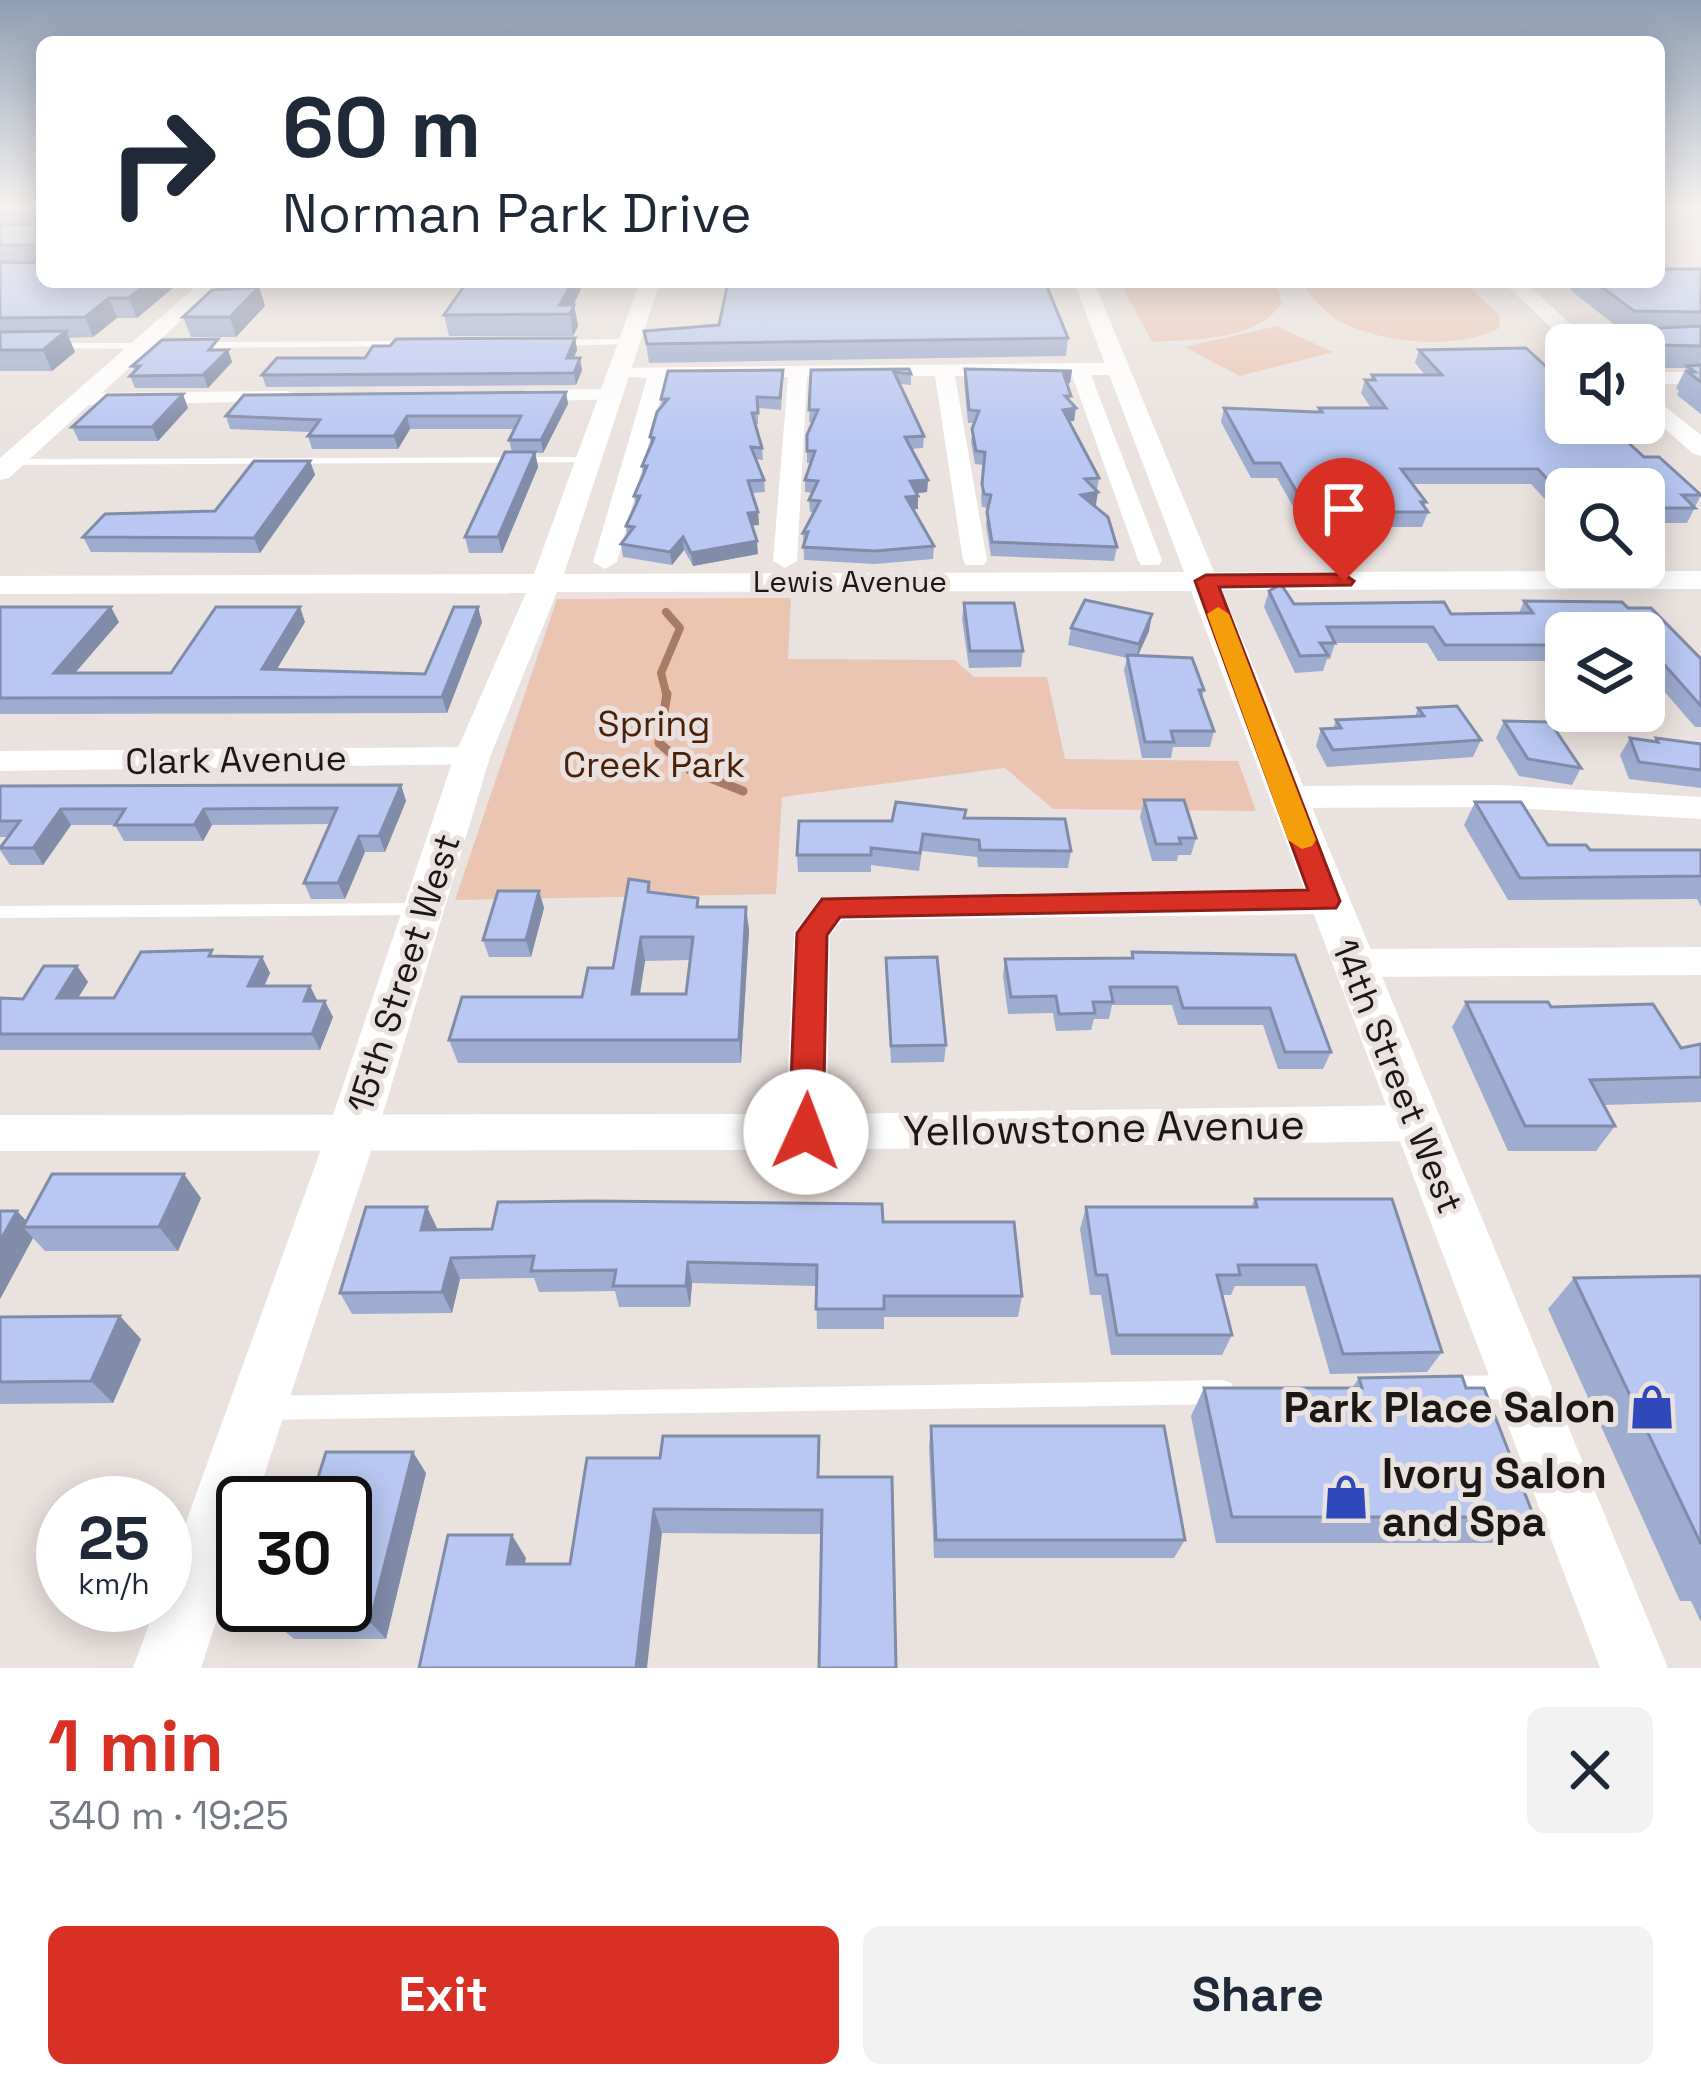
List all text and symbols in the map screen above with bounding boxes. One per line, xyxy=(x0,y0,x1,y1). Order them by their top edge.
text: 60 m xyxy=(282,74,481,182)
icon: right xyxy=(84,84,240,240)
text: Norman Park Drive xyxy=(282,179,752,248)
map controls xyxy=(1545,324,1665,732)
button: sound xyxy=(1545,324,1665,444)
pin xyxy=(1293,458,1395,581)
button: search xyxy=(1545,468,1665,588)
icon: arrive xyxy=(1311,476,1377,542)
street label: Lewis Avenue xyxy=(753,562,947,601)
button: layers xyxy=(1545,612,1665,732)
park label: Spring Creek Park xyxy=(563,701,745,788)
street label: Clark Avenue xyxy=(125,735,347,785)
street label: 15th Street West xyxy=(337,828,471,1119)
street label: 14th Street West xyxy=(1321,932,1473,1220)
position arrow xyxy=(743,1069,869,1195)
street label: Yellowstone Avenue xyxy=(903,1097,1305,1158)
place label: Park Place Salon xyxy=(1283,1381,1616,1434)
shop icon: Park Place Salon xyxy=(1627,1382,1677,1432)
place label: Ivory Salon and Spa xyxy=(1382,1447,1607,1548)
shop icon: Ivory Salon and Spa xyxy=(1321,1472,1371,1522)
speed limit sign: 30 xyxy=(216,1476,372,1632)
text: 25 xyxy=(78,1500,150,1577)
text: km/h xyxy=(78,1564,150,1603)
text: 1 min xyxy=(48,1700,224,1792)
button: close xyxy=(1527,1707,1653,1833)
text: 340 m · 19:25 xyxy=(48,1791,289,1840)
button: Exit xyxy=(48,1926,839,2064)
button: Share xyxy=(863,1926,1653,2064)

